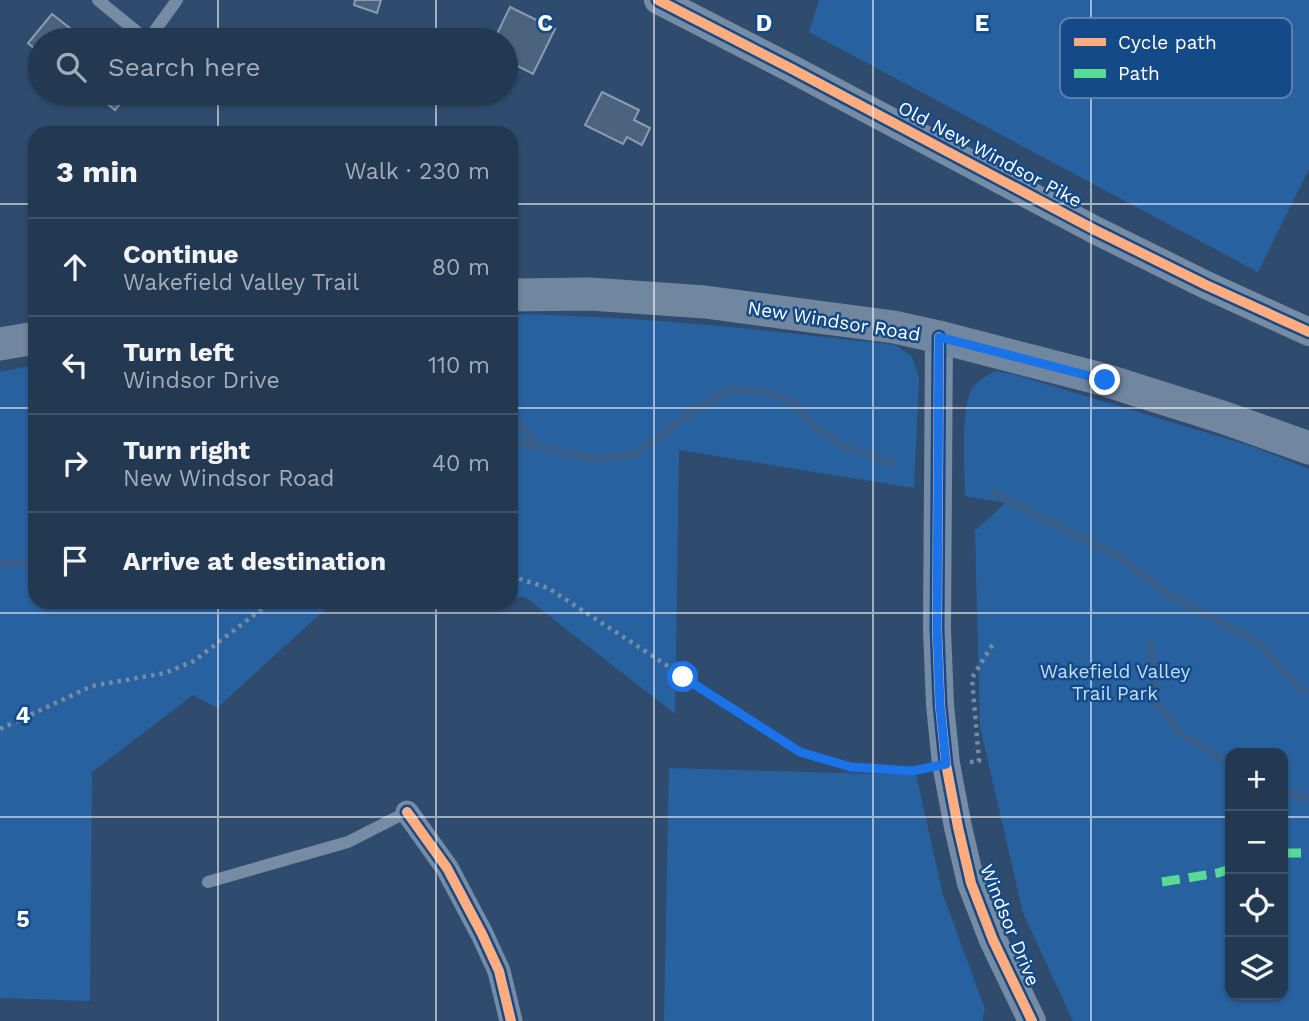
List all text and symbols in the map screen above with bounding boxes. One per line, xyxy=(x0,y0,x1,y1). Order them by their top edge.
text: C xyxy=(537,10,553,37)
text: D xyxy=(756,10,772,37)
text: E xyxy=(975,10,989,37)
legend xyxy=(1060,18,1292,98)
search box xyxy=(28,28,518,105)
text: Cycle path xyxy=(1118,31,1217,54)
icon: search xyxy=(52,48,90,86)
text: Search here xyxy=(108,52,260,82)
text: Path xyxy=(1118,62,1160,85)
street label: Old New Windsor Pike xyxy=(894,96,1086,212)
text: 3 min xyxy=(56,154,138,189)
text: Walk · 230 m xyxy=(344,158,490,185)
text: Continue xyxy=(123,239,239,269)
icon: ahead xyxy=(56,248,94,286)
text: 80 m xyxy=(432,254,490,281)
text: Wakefield Valley Trail xyxy=(123,269,359,296)
street label: New Windsor Road xyxy=(746,296,922,346)
text: Turn left xyxy=(123,337,234,367)
icon: left xyxy=(56,346,94,384)
text: 110 m xyxy=(428,352,490,379)
route end xyxy=(1089,364,1120,395)
text: Windsor Drive xyxy=(123,367,280,394)
text: Turn right xyxy=(123,435,250,465)
icon: right xyxy=(56,444,94,482)
text: 40 m xyxy=(432,450,490,477)
text: New Windsor Road xyxy=(123,465,334,492)
icon: arrive xyxy=(56,542,94,580)
text: Arrive at destination xyxy=(123,546,386,576)
park label: Wakefield Valley Trail Park xyxy=(1040,660,1190,705)
route start xyxy=(667,661,698,692)
text: 4 xyxy=(16,702,31,729)
map controls xyxy=(1225,748,1288,1000)
button: + xyxy=(1225,748,1288,811)
button: − xyxy=(1225,811,1288,874)
street label: Windsor Drive xyxy=(975,861,1045,989)
button: locate xyxy=(1225,874,1288,937)
text: 5 xyxy=(16,906,30,933)
button: layers xyxy=(1225,937,1288,1000)

